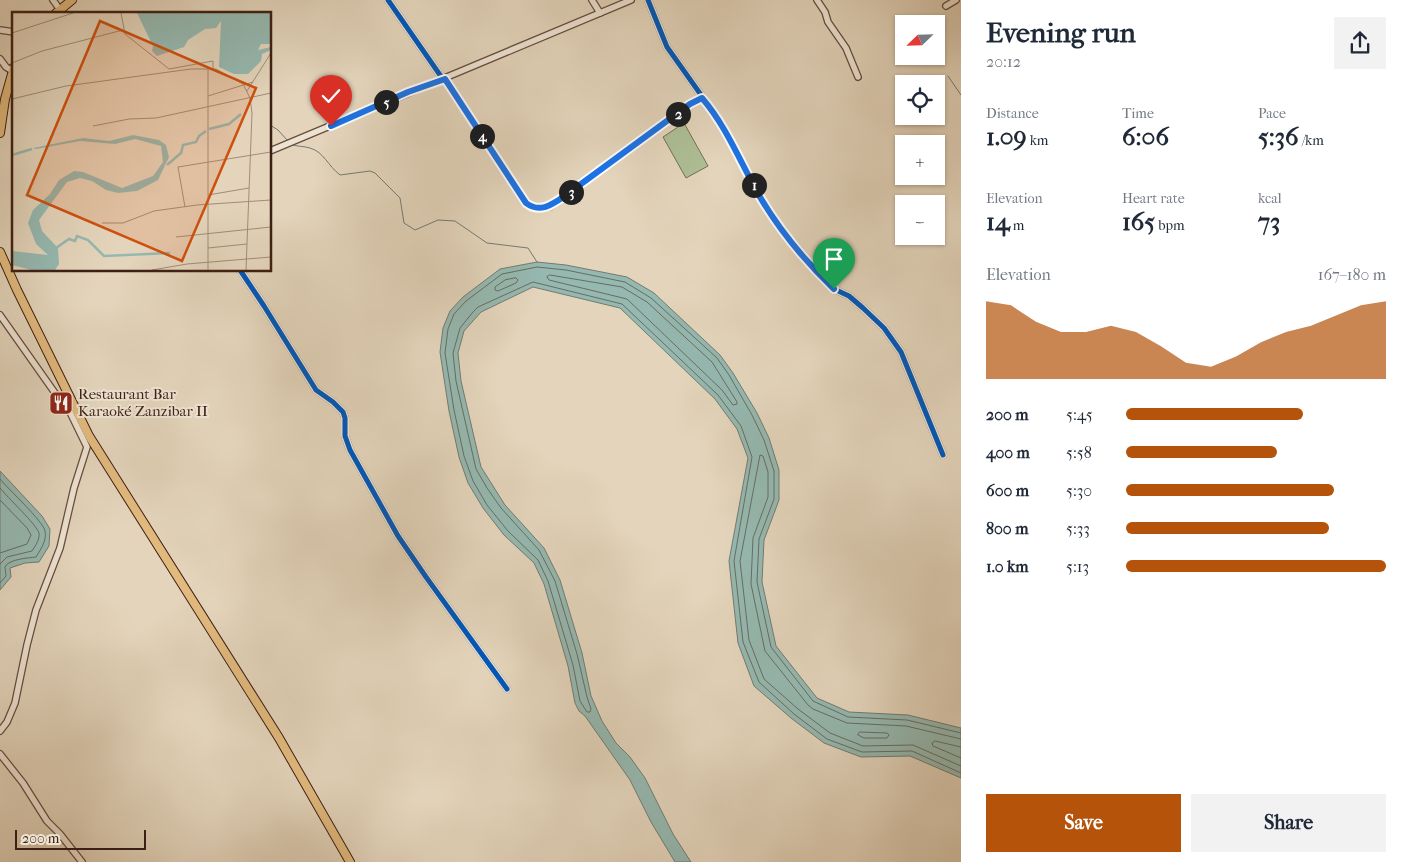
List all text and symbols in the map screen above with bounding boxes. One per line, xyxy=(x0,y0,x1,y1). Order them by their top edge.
inset map xyxy=(12,12,271,271)
north arrow xyxy=(895,15,945,65)
map controls xyxy=(895,15,945,245)
text: Evening run xyxy=(986,16,1136,49)
button: share xyxy=(1334,17,1386,69)
text: 20:12 xyxy=(986,52,1021,71)
pin xyxy=(310,75,352,126)
button: locate xyxy=(895,75,945,125)
icon: check xyxy=(317,82,345,110)
pin: 5 xyxy=(374,90,398,114)
text: 5 xyxy=(383,94,390,111)
pin: 2 xyxy=(666,102,690,126)
text: Distance xyxy=(986,105,1039,122)
text: Time xyxy=(1122,105,1154,122)
text: Pace xyxy=(1258,105,1286,122)
text: 2 xyxy=(675,106,682,123)
text: 1.09 xyxy=(986,122,1027,151)
text: 6:06 xyxy=(1122,122,1169,151)
text: 5:36 xyxy=(1258,122,1299,151)
pin: 4 xyxy=(470,124,494,148)
text: 4 xyxy=(478,128,487,145)
text: km xyxy=(1027,132,1049,149)
text: /km xyxy=(1299,132,1324,149)
button: + xyxy=(895,135,945,185)
pin: 1 xyxy=(742,172,766,198)
text: 1 xyxy=(752,177,757,194)
pin: 3 xyxy=(558,180,584,204)
text: 3 xyxy=(569,184,574,201)
text: Elevation xyxy=(986,190,1043,207)
text: Heart rate xyxy=(1122,190,1185,207)
text: kcal xyxy=(1258,190,1282,207)
button: − xyxy=(895,195,945,245)
text: 14 xyxy=(986,207,1010,236)
text: 165 xyxy=(1122,207,1155,236)
text: 73 xyxy=(1258,207,1280,236)
text: m xyxy=(1010,217,1024,234)
text: bpm xyxy=(1155,217,1185,234)
pin xyxy=(813,238,855,289)
icon: arrive xyxy=(820,245,848,273)
text: Elevation xyxy=(986,265,1051,284)
text: 167–180 m xyxy=(1318,265,1386,284)
place label: Restaurant Bar Karaoké Zanzibar II xyxy=(78,385,208,420)
restaurant icon: Restaurant Bar Karaoké Zanzibar II xyxy=(48,390,74,416)
text: 200 m xyxy=(986,405,1029,424)
text: 5:45 xyxy=(1066,405,1093,424)
text: 400 m xyxy=(986,443,1030,462)
text: 5:58 xyxy=(1066,443,1092,462)
text: 600 m xyxy=(986,481,1029,500)
text: 5:30 xyxy=(1066,481,1092,500)
text: 800 m xyxy=(986,519,1028,538)
text: 5:33 xyxy=(1066,519,1090,538)
text: 1.0 km xyxy=(986,557,1029,576)
text: 5:13 xyxy=(1066,557,1089,576)
button: Save xyxy=(986,794,1181,852)
button: Share xyxy=(1191,794,1386,852)
scale bar xyxy=(15,827,146,850)
text: 200 m xyxy=(22,830,59,847)

